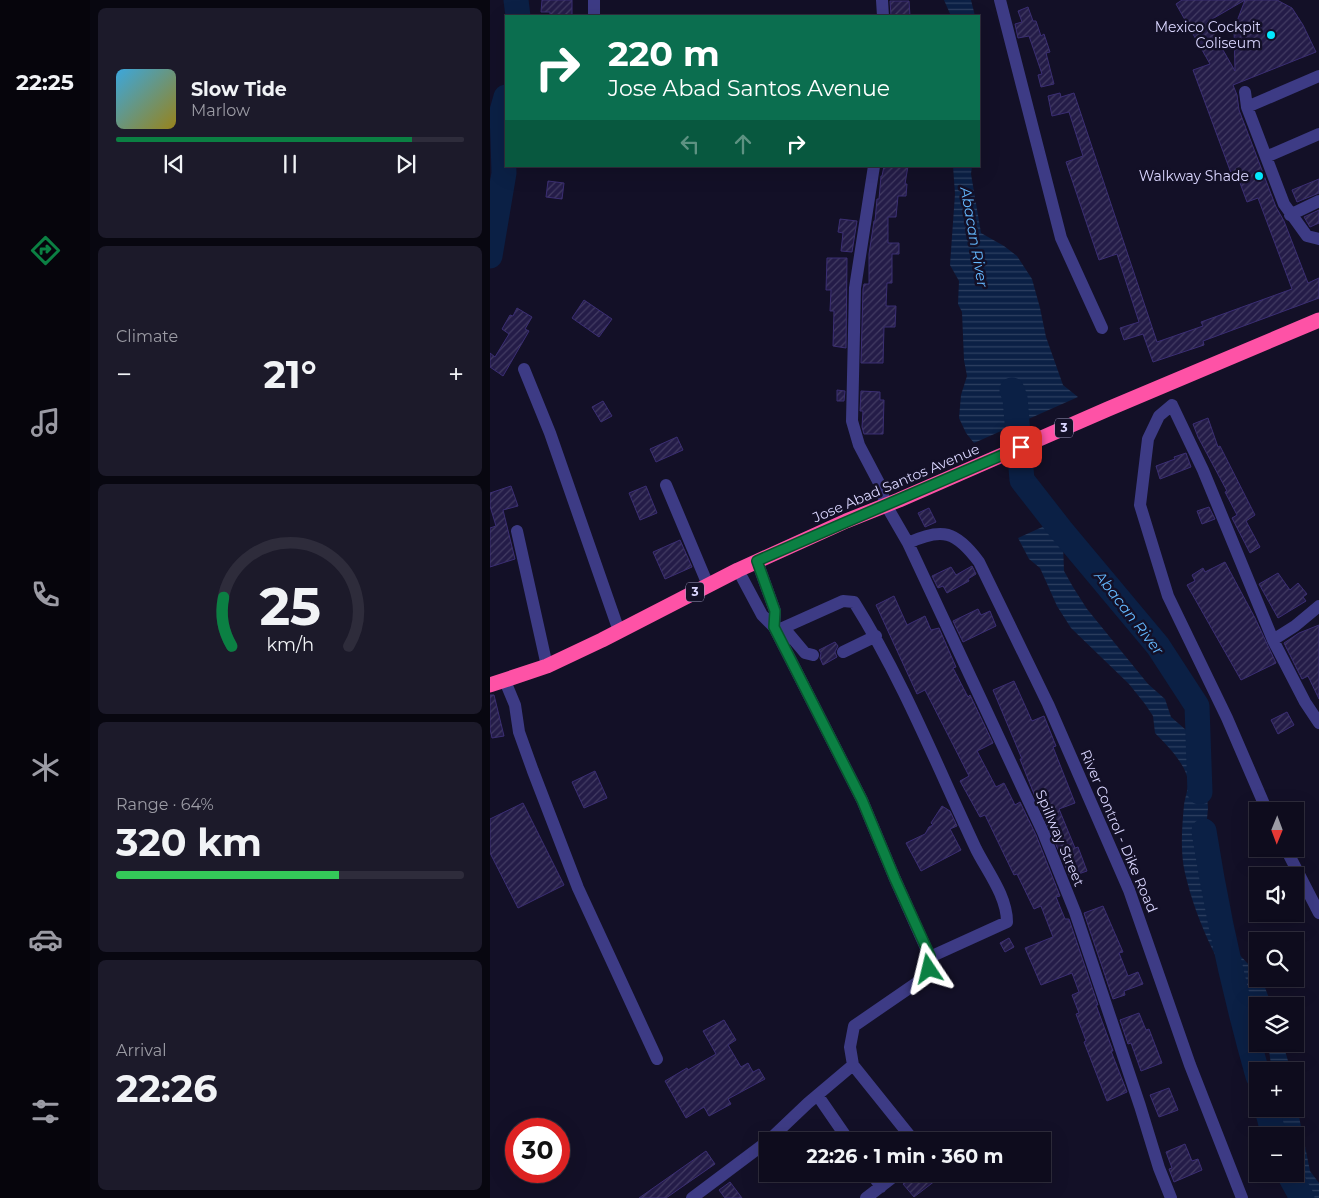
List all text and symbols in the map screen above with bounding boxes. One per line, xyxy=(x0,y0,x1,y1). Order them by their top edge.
place label: Mexico Cockpit Coliseum xyxy=(1155,18,1261,52)
marker: Mexico Cockpit Coliseum xyxy=(1265,29,1277,41)
text: 220 m xyxy=(608,32,720,75)
icon: right xyxy=(525,35,590,100)
text: 22:25 xyxy=(16,69,74,96)
text: Jose Abad Santos Avenue xyxy=(608,75,890,102)
text: Slow Tide xyxy=(191,78,287,101)
text: Marlow xyxy=(191,101,250,120)
icon: left xyxy=(676,130,704,158)
icon: ahead xyxy=(729,130,757,158)
icon: right xyxy=(782,130,810,158)
icon: previous xyxy=(160,150,188,178)
icon: pause xyxy=(276,150,304,178)
icon: next xyxy=(392,150,420,178)
place label: Walkway Shade xyxy=(1139,167,1249,185)
marker: Walkway Shade xyxy=(1253,170,1265,182)
water label: Abacan River xyxy=(956,184,993,290)
icon: directions xyxy=(28,233,63,268)
text: Climate xyxy=(116,327,178,346)
text: 21° xyxy=(263,351,317,398)
text: − xyxy=(116,357,132,391)
text: + xyxy=(448,357,464,391)
icon: music xyxy=(28,405,63,440)
road number: 3 xyxy=(1055,418,1073,438)
pin xyxy=(1000,426,1042,468)
icon: arrive xyxy=(1007,433,1035,461)
street label: Jose Abad Santos Avenue xyxy=(809,440,982,527)
water label: Abacan River xyxy=(1090,566,1169,659)
text: 25 xyxy=(259,575,321,638)
icon: phone xyxy=(28,577,63,612)
road number: 3 xyxy=(686,582,704,602)
text: km/h xyxy=(266,634,314,655)
street label: River Control - Dike Road xyxy=(1076,747,1162,915)
icon: climate xyxy=(28,750,63,785)
street label: Spillway Street xyxy=(1032,787,1089,889)
text: Range · 64% xyxy=(116,795,214,814)
north arrow xyxy=(1249,802,1304,858)
map controls xyxy=(1249,802,1304,1182)
text: 320 km xyxy=(116,819,262,866)
button: sound xyxy=(1249,867,1304,922)
icon: car xyxy=(28,922,63,957)
button: search xyxy=(1249,932,1304,987)
position arrow xyxy=(902,942,954,994)
button: layers xyxy=(1249,997,1304,1052)
text: Arrival xyxy=(116,1041,166,1060)
button: + xyxy=(1249,1062,1304,1117)
text: 22:26 xyxy=(116,1065,217,1112)
icon: filters xyxy=(28,1094,63,1129)
speed limit sign: 30 xyxy=(505,1118,570,1183)
button: − xyxy=(1249,1127,1304,1182)
text: 22:26 · 1 min · 360 m xyxy=(807,1145,1003,1168)

